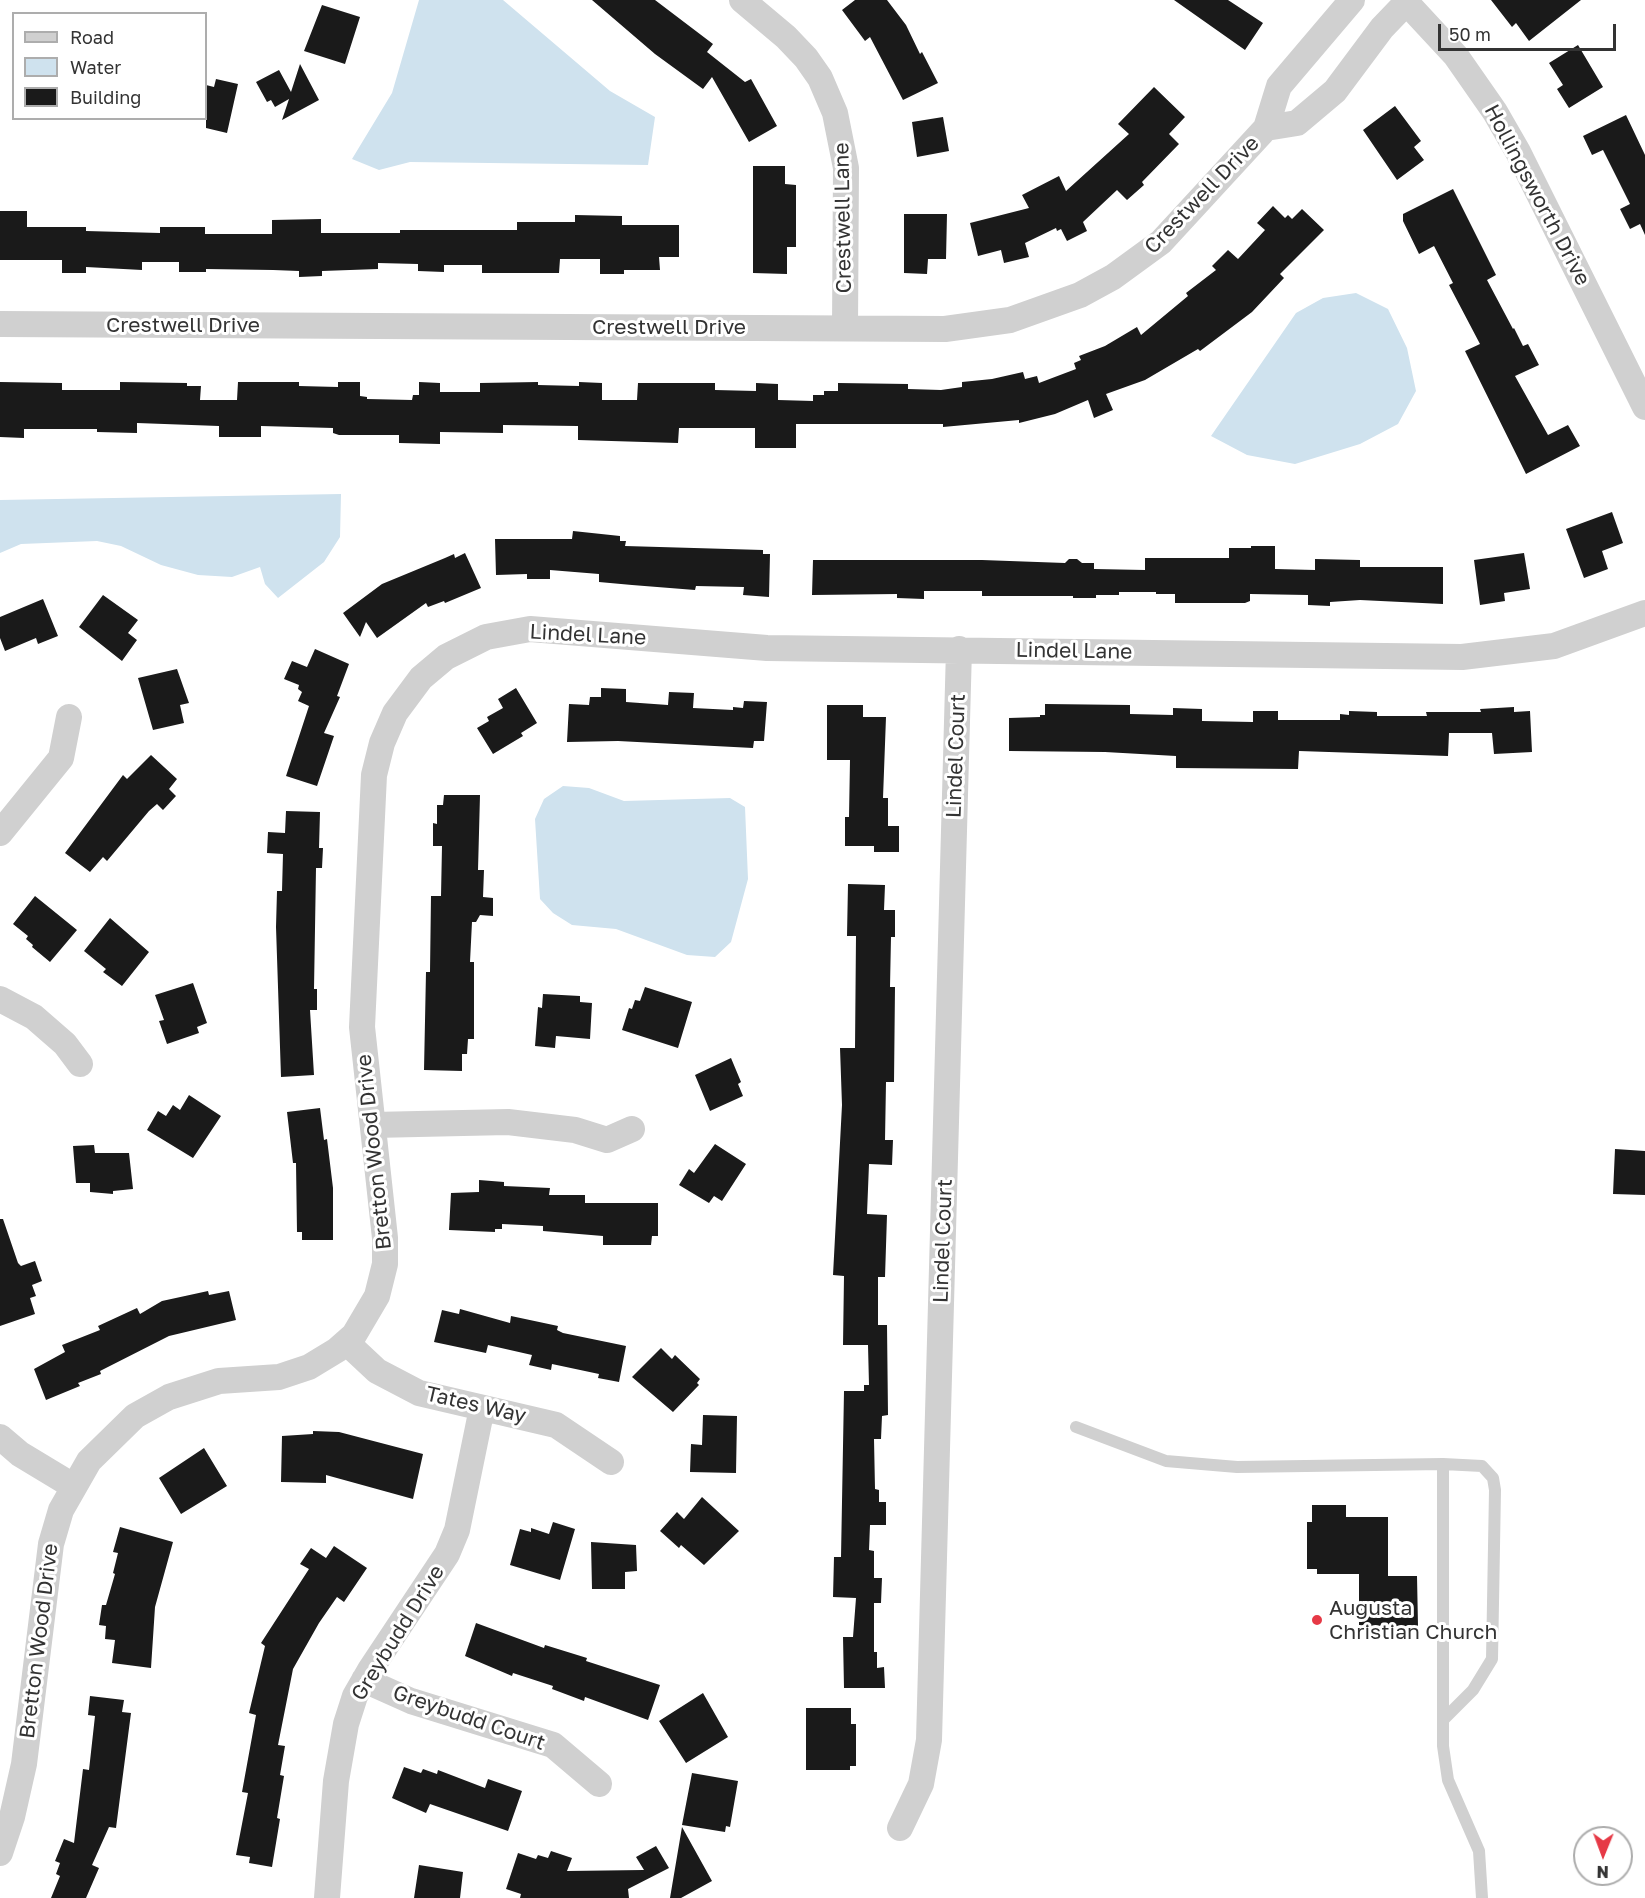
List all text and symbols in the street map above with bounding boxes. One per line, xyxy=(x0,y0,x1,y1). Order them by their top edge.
legend xyxy=(12,12,207,120)
scale bar xyxy=(1441,12,1620,50)
text: 50 m xyxy=(1449,23,1491,45)
text: Road xyxy=(70,26,114,48)
text: Water xyxy=(70,56,121,78)
text: Building xyxy=(70,86,141,108)
street label: Hollingsworth Drive xyxy=(1479,100,1595,290)
street label: Crestwell Drive xyxy=(1139,131,1265,259)
street label: Crestwell Lane xyxy=(829,142,857,294)
street label: Crestwell Drive xyxy=(106,312,260,338)
street label: Crestwell Drive xyxy=(592,314,746,340)
street label: Lindel Lane xyxy=(529,619,647,651)
street label: Lindel Lane xyxy=(1015,637,1133,665)
street label: Lindel Court xyxy=(941,694,971,818)
street label: Bretton Wood Drive xyxy=(351,1053,397,1251)
street label: Lindel Court xyxy=(928,1179,958,1303)
street label: Tates Way xyxy=(423,1381,529,1429)
street label: Bretton Wood Drive xyxy=(15,1542,63,1740)
street label: Greybudd Drive xyxy=(346,1561,450,1705)
place label: Augusta Christian Church xyxy=(1329,1595,1497,1645)
marker: Augusta Christian Church xyxy=(1310,1613,1324,1627)
street label: Greybudd Court xyxy=(389,1680,549,1756)
north arrow xyxy=(1573,1826,1633,1886)
text: N xyxy=(1596,1862,1609,1882)

